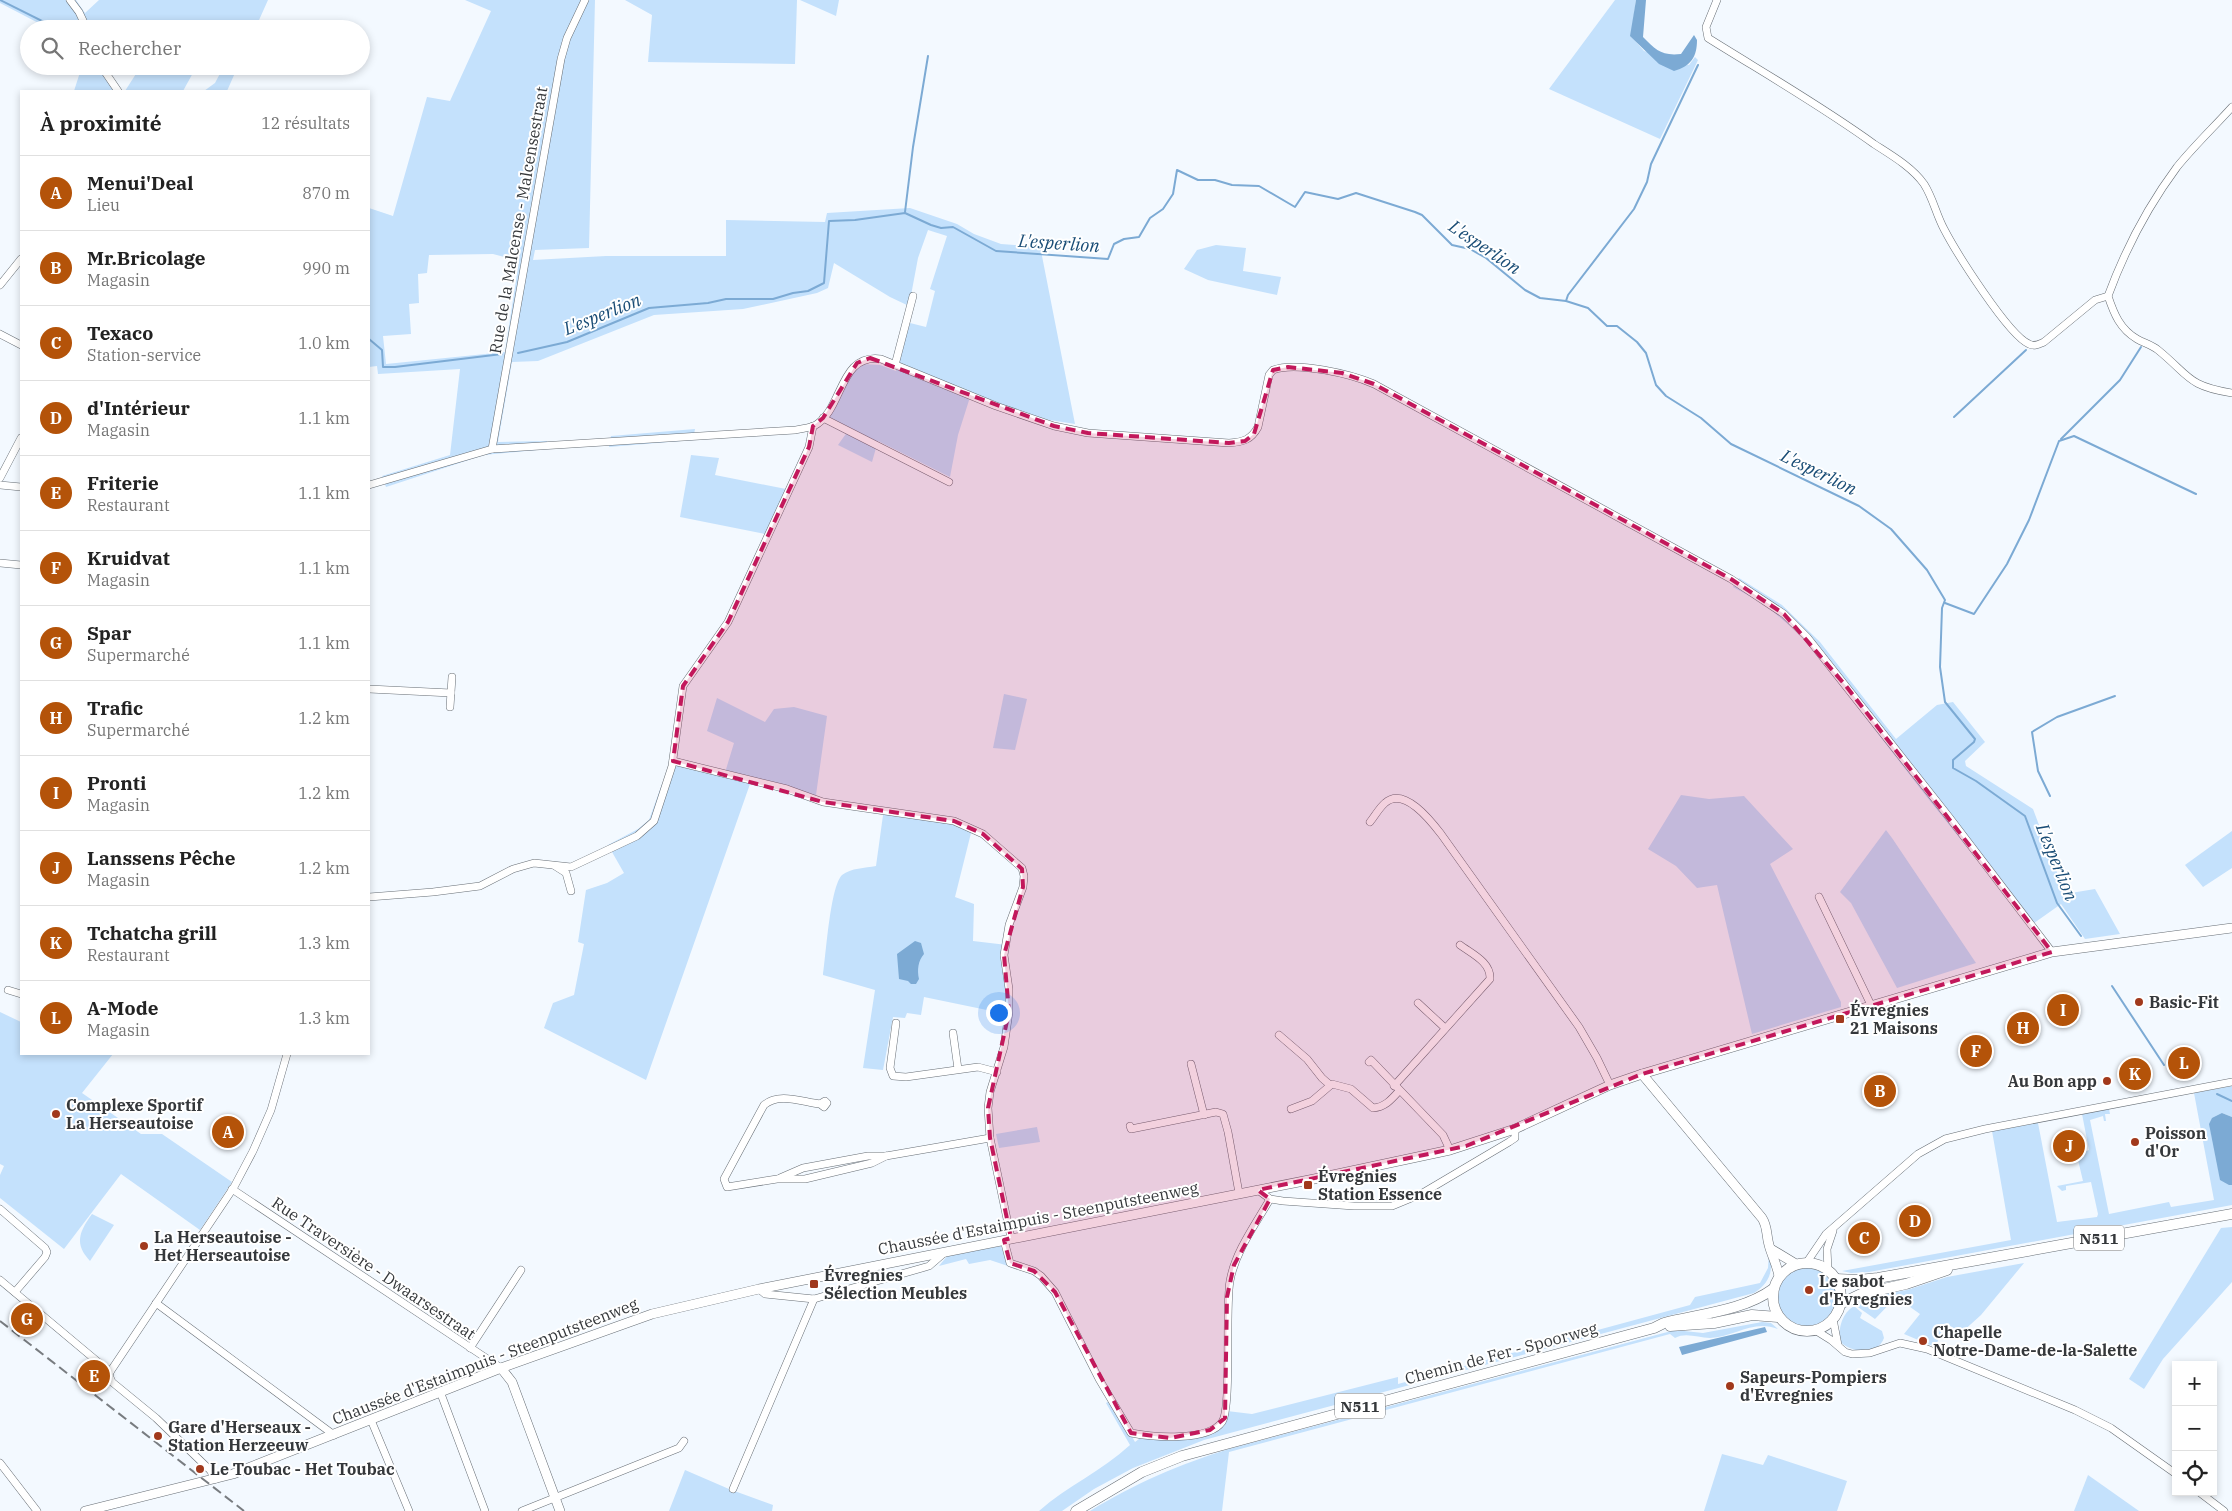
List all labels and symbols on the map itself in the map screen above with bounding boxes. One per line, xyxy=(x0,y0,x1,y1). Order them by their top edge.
street label: Rue de la Malcense - Malcensestraat xyxy=(485,85,551,355)
water label: L'esperlion xyxy=(1444,214,1526,280)
water label: L'esperlion xyxy=(1017,229,1101,257)
water label: L'esperlion xyxy=(559,288,645,340)
water label: L'esperlion xyxy=(1776,443,1861,501)
water label: L'esperlion xyxy=(2031,819,2083,905)
pin: I xyxy=(2047,991,2079,1029)
place label: Basic-Fit xyxy=(2149,992,2219,1012)
marker: Basic-Fit xyxy=(2133,996,2145,1008)
place label: Évregnies 21 Maisons xyxy=(1850,999,1938,1038)
your location xyxy=(986,1000,1012,1026)
pin: H xyxy=(2007,1009,2039,1047)
marker: Évregnies 21 Maisons xyxy=(1834,1013,1846,1025)
pin: F xyxy=(1960,1032,1992,1070)
pin: L xyxy=(2168,1044,2200,1082)
pin: K xyxy=(2119,1055,2151,1093)
place label: Au Bon app xyxy=(2008,1071,2097,1091)
pin: B xyxy=(1864,1072,1896,1110)
marker: Au Bon app xyxy=(2101,1075,2113,1087)
place label: Complexe Sportif La Herseautoise xyxy=(66,1095,204,1133)
marker: Complexe Sportif La Herseautoise xyxy=(50,1108,62,1120)
pin: A xyxy=(212,1113,244,1151)
place label: Poisson d'Or xyxy=(2145,1123,2207,1161)
pin: J xyxy=(2053,1127,2085,1165)
marker: Poisson d'Or xyxy=(2129,1136,2141,1148)
place label: Évregnies Station Essence xyxy=(1318,1165,1442,1204)
street label: Chaussée d'Estaimpuis - Steenputsteenweg xyxy=(876,1177,1200,1259)
marker: Évregnies Station Essence xyxy=(1302,1179,1314,1191)
street label: Rue Traversière - Dwaarsestraat xyxy=(268,1192,480,1344)
pin: D xyxy=(1899,1202,1931,1240)
pin: C xyxy=(1848,1219,1880,1257)
road number: N511 xyxy=(2074,1226,2124,1250)
place label: La Herseautoise - Het Herseautoise xyxy=(154,1227,292,1265)
marker: La Herseautoise - Het Herseautoise xyxy=(138,1240,150,1252)
place label: Évregnies Sélection Meubles xyxy=(824,1264,967,1303)
place label: Le sabot d'Evregnies xyxy=(1819,1271,1912,1309)
marker: Évregnies Sélection Meubles xyxy=(808,1278,820,1290)
marker: Le sabot d'Evregnies xyxy=(1803,1284,1815,1296)
street label: Chaussée d'Estaimpuis - Steenputsteenweg xyxy=(329,1293,641,1429)
pin: G xyxy=(11,1300,43,1338)
street label: Chemin de Fer - Spoorweg xyxy=(1402,1318,1600,1388)
place label: Chapelle Notre-Dame-de-la-Salette xyxy=(1933,1322,2137,1360)
marker: Chapelle Notre-Dame-de-la-Salette xyxy=(1917,1335,1929,1347)
pin: E xyxy=(78,1357,110,1395)
place label: Sapeurs-Pompiers d'Evregnies xyxy=(1740,1367,1887,1405)
marker: Sapeurs-Pompiers d'Evregnies xyxy=(1724,1380,1736,1392)
road number: N511 xyxy=(1335,1394,1385,1418)
place label: Gare d'Herseaux - Station Herzeeuw xyxy=(168,1417,311,1455)
marker: Gare d'Herseaux - Station Herzeeuw xyxy=(152,1430,164,1442)
place label: Le Toubac - Het Toubac xyxy=(210,1459,395,1479)
marker: Le Toubac - Het Toubac xyxy=(194,1463,206,1475)

